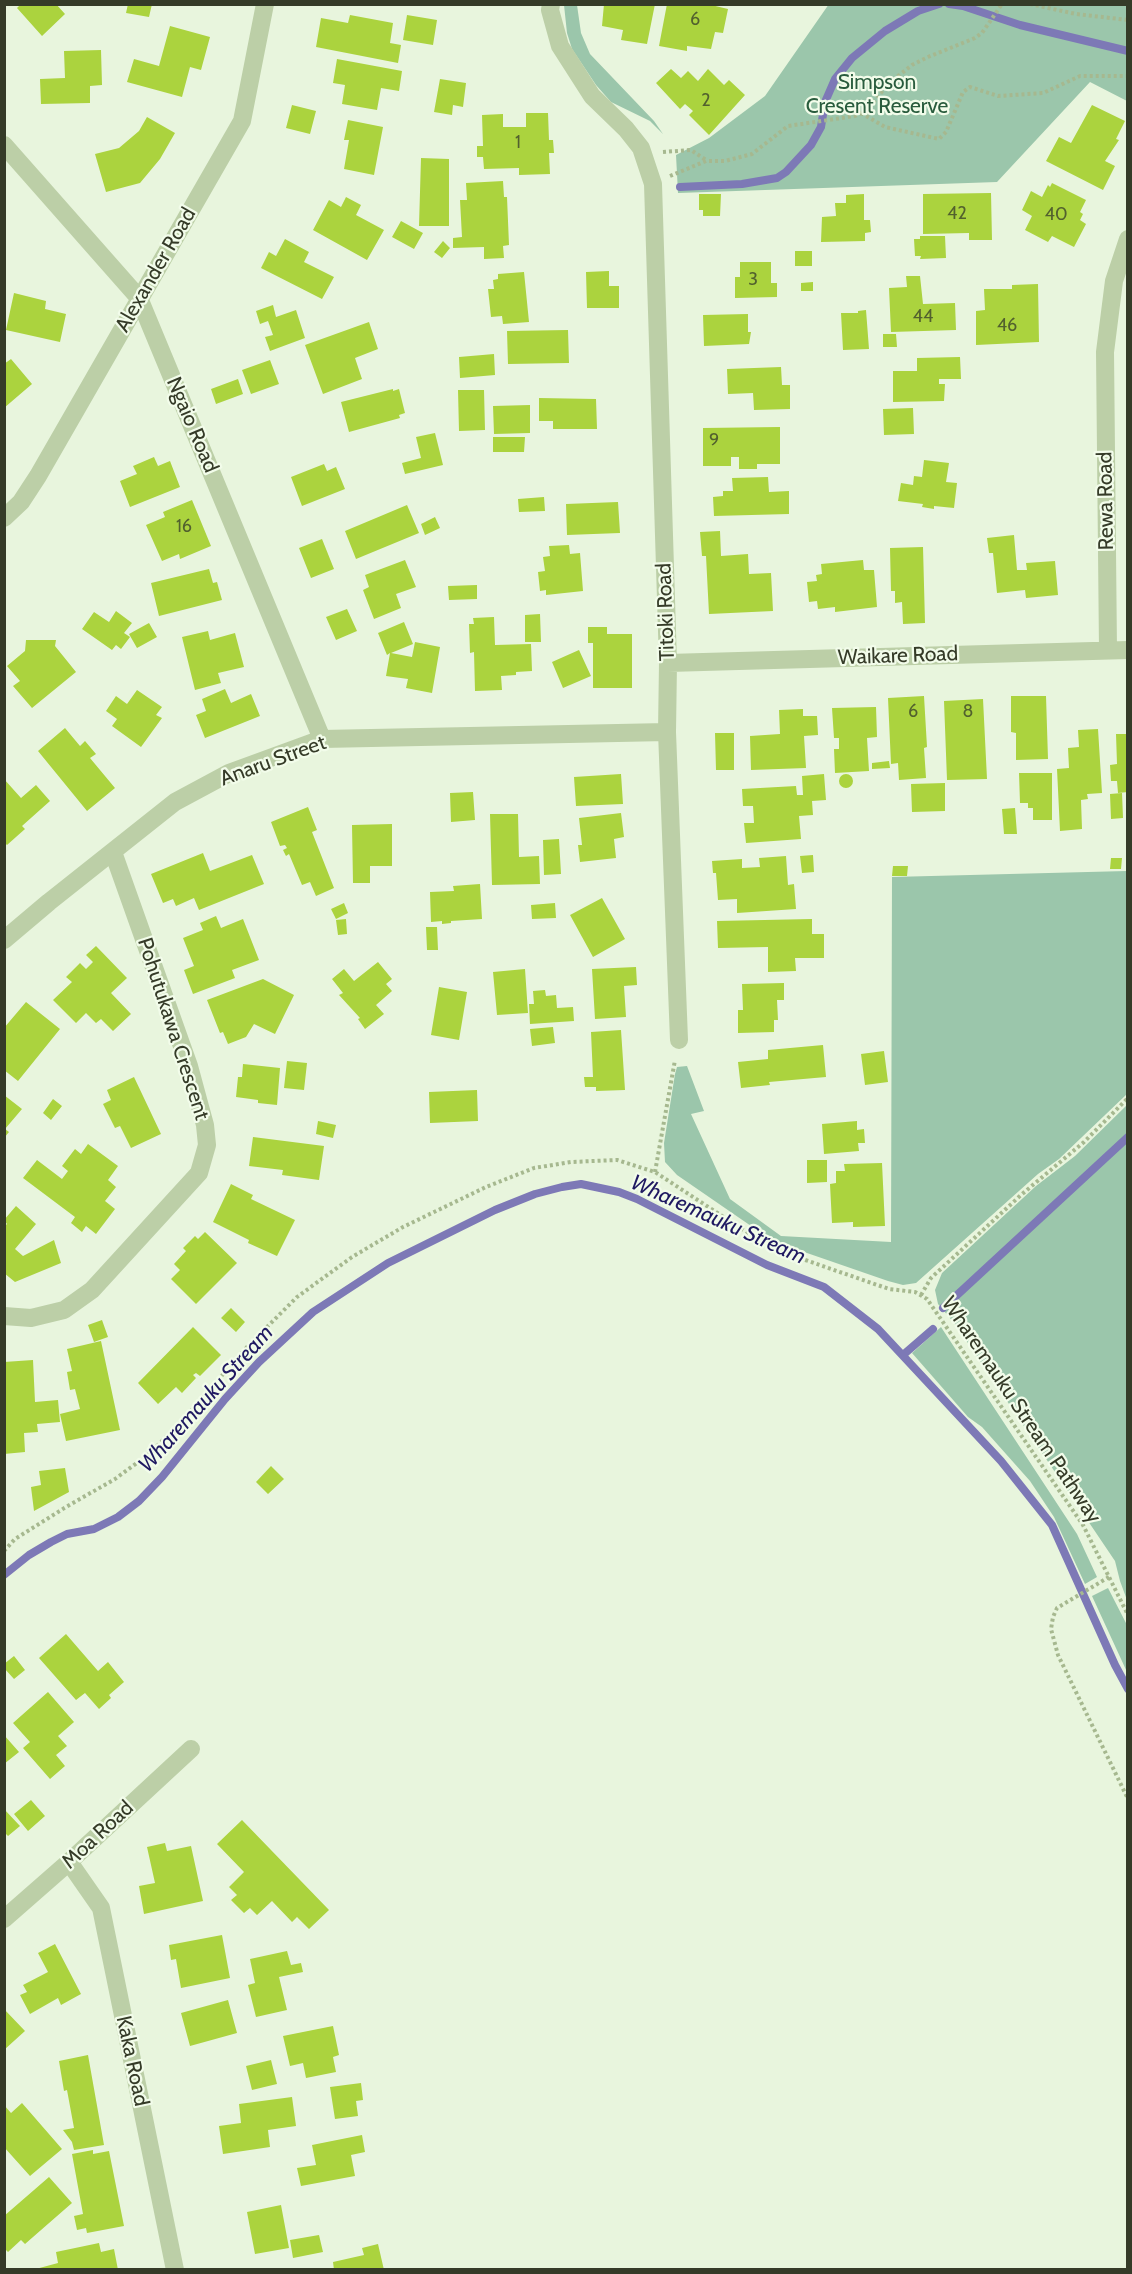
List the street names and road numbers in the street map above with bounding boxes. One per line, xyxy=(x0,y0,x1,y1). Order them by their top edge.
street label: Alexander Road xyxy=(110,203,202,337)
street label: Ngaio Road xyxy=(161,373,223,477)
street label: Rewa Road xyxy=(1093,452,1119,550)
street label: Titoki Road xyxy=(652,563,680,661)
street label: Waikare Road xyxy=(837,641,959,671)
street label: Anaru Street xyxy=(216,730,330,792)
street label: Pohutukawa Crescent xyxy=(132,935,214,1123)
street label: Wharemauku Stream Pathway xyxy=(936,1292,1106,1528)
street label: Moa Road xyxy=(57,1796,139,1874)
street label: Kaka Road xyxy=(110,2014,154,2108)

